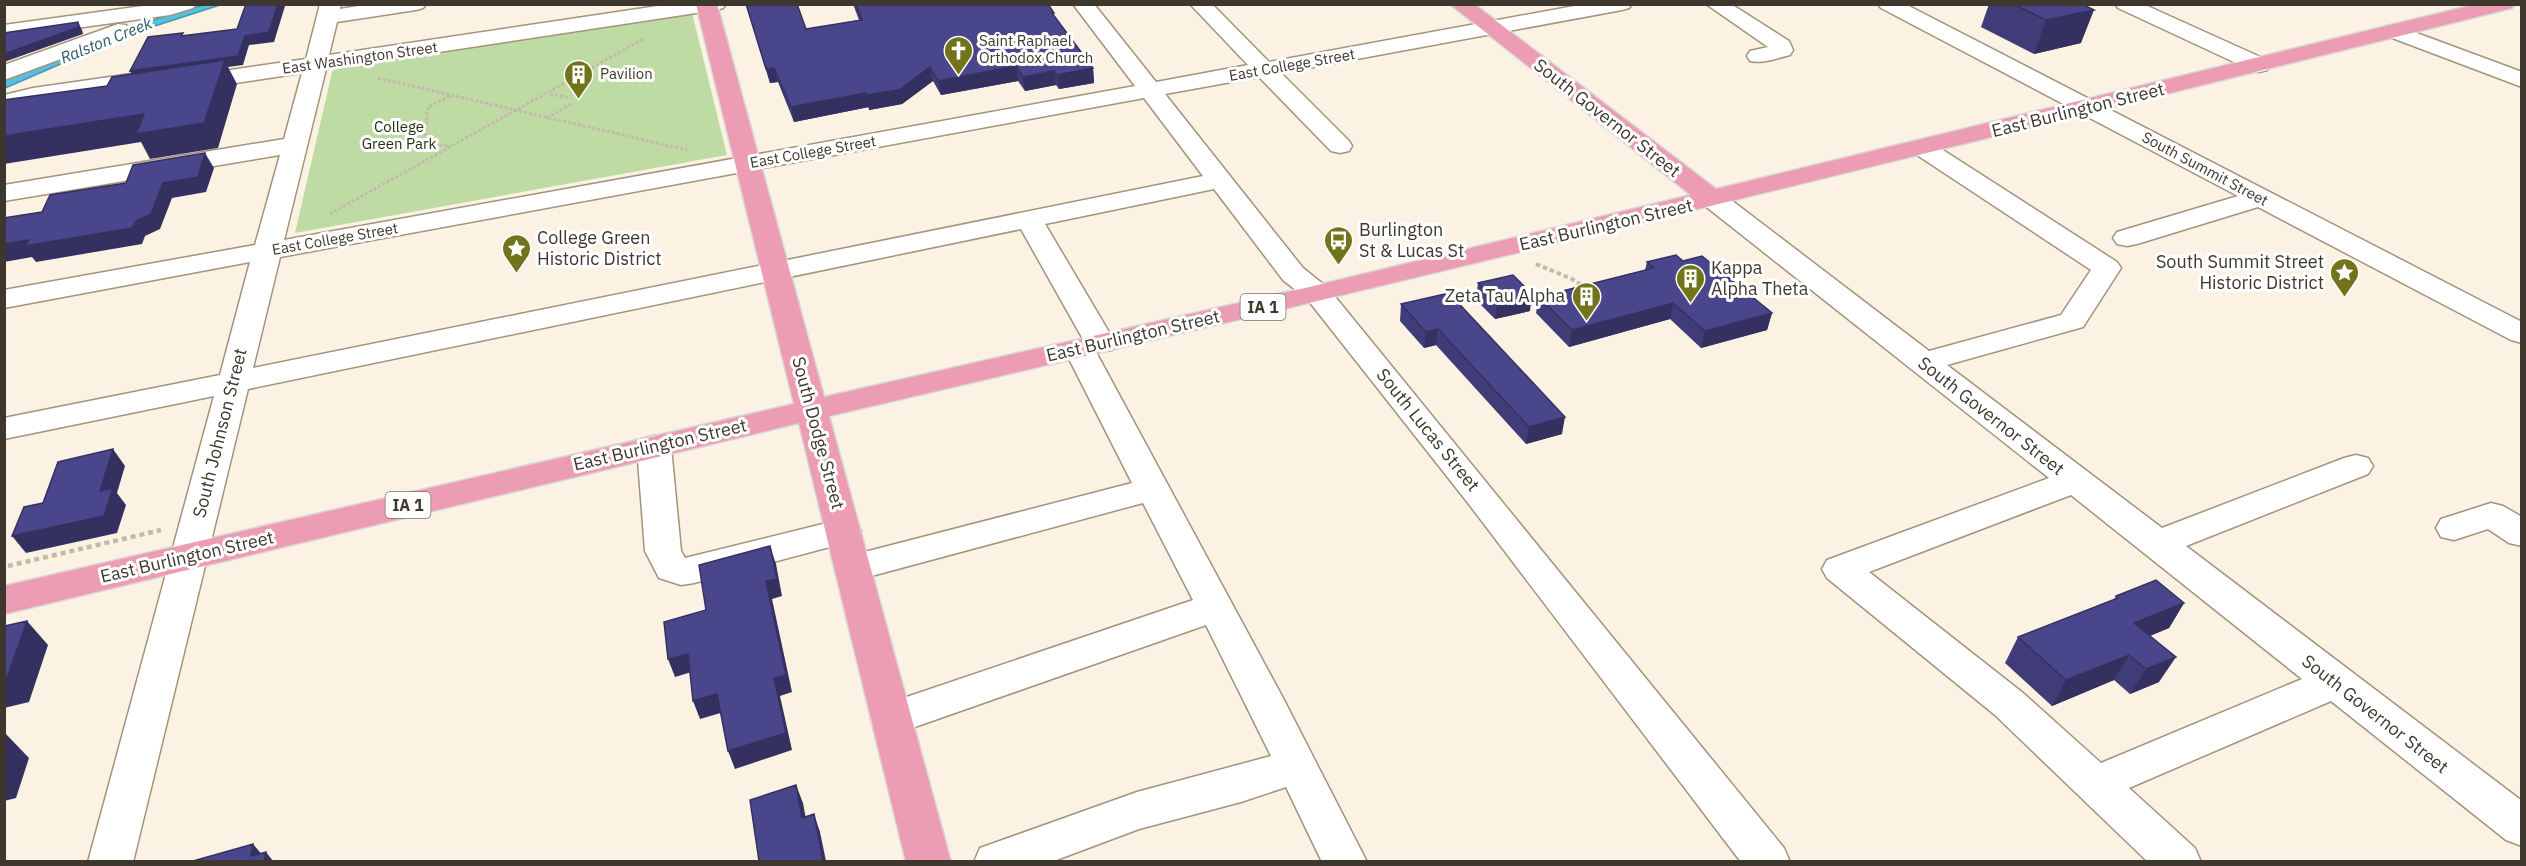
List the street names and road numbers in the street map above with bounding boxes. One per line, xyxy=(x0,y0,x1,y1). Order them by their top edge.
street label: East Washington Street xyxy=(281,37,439,78)
street label: East College Street xyxy=(1227,44,1356,85)
street label: South Governor Street xyxy=(1529,53,1685,182)
street label: East Burlington Street xyxy=(1989,77,2167,142)
street label: South Summit Street xyxy=(2139,127,2272,210)
street label: East College Street xyxy=(748,131,877,172)
street label: East Burlington Street xyxy=(1517,193,1695,256)
street label: East College Street xyxy=(270,218,399,259)
road number: IA 1 xyxy=(1240,294,1286,320)
street label: East Burlington Street xyxy=(1044,304,1222,367)
street label: South Johnson Street xyxy=(187,346,252,520)
street label: South Governor Street xyxy=(1913,351,2069,480)
street label: South Dodge Street xyxy=(787,354,850,512)
street label: South Lucas Street xyxy=(1372,364,1485,496)
street label: East Burlington Street xyxy=(571,413,749,476)
road number: IA 1 xyxy=(386,492,430,518)
street label: East Burlington Street xyxy=(98,525,276,588)
street label: South Governor Street xyxy=(2297,649,2453,778)

